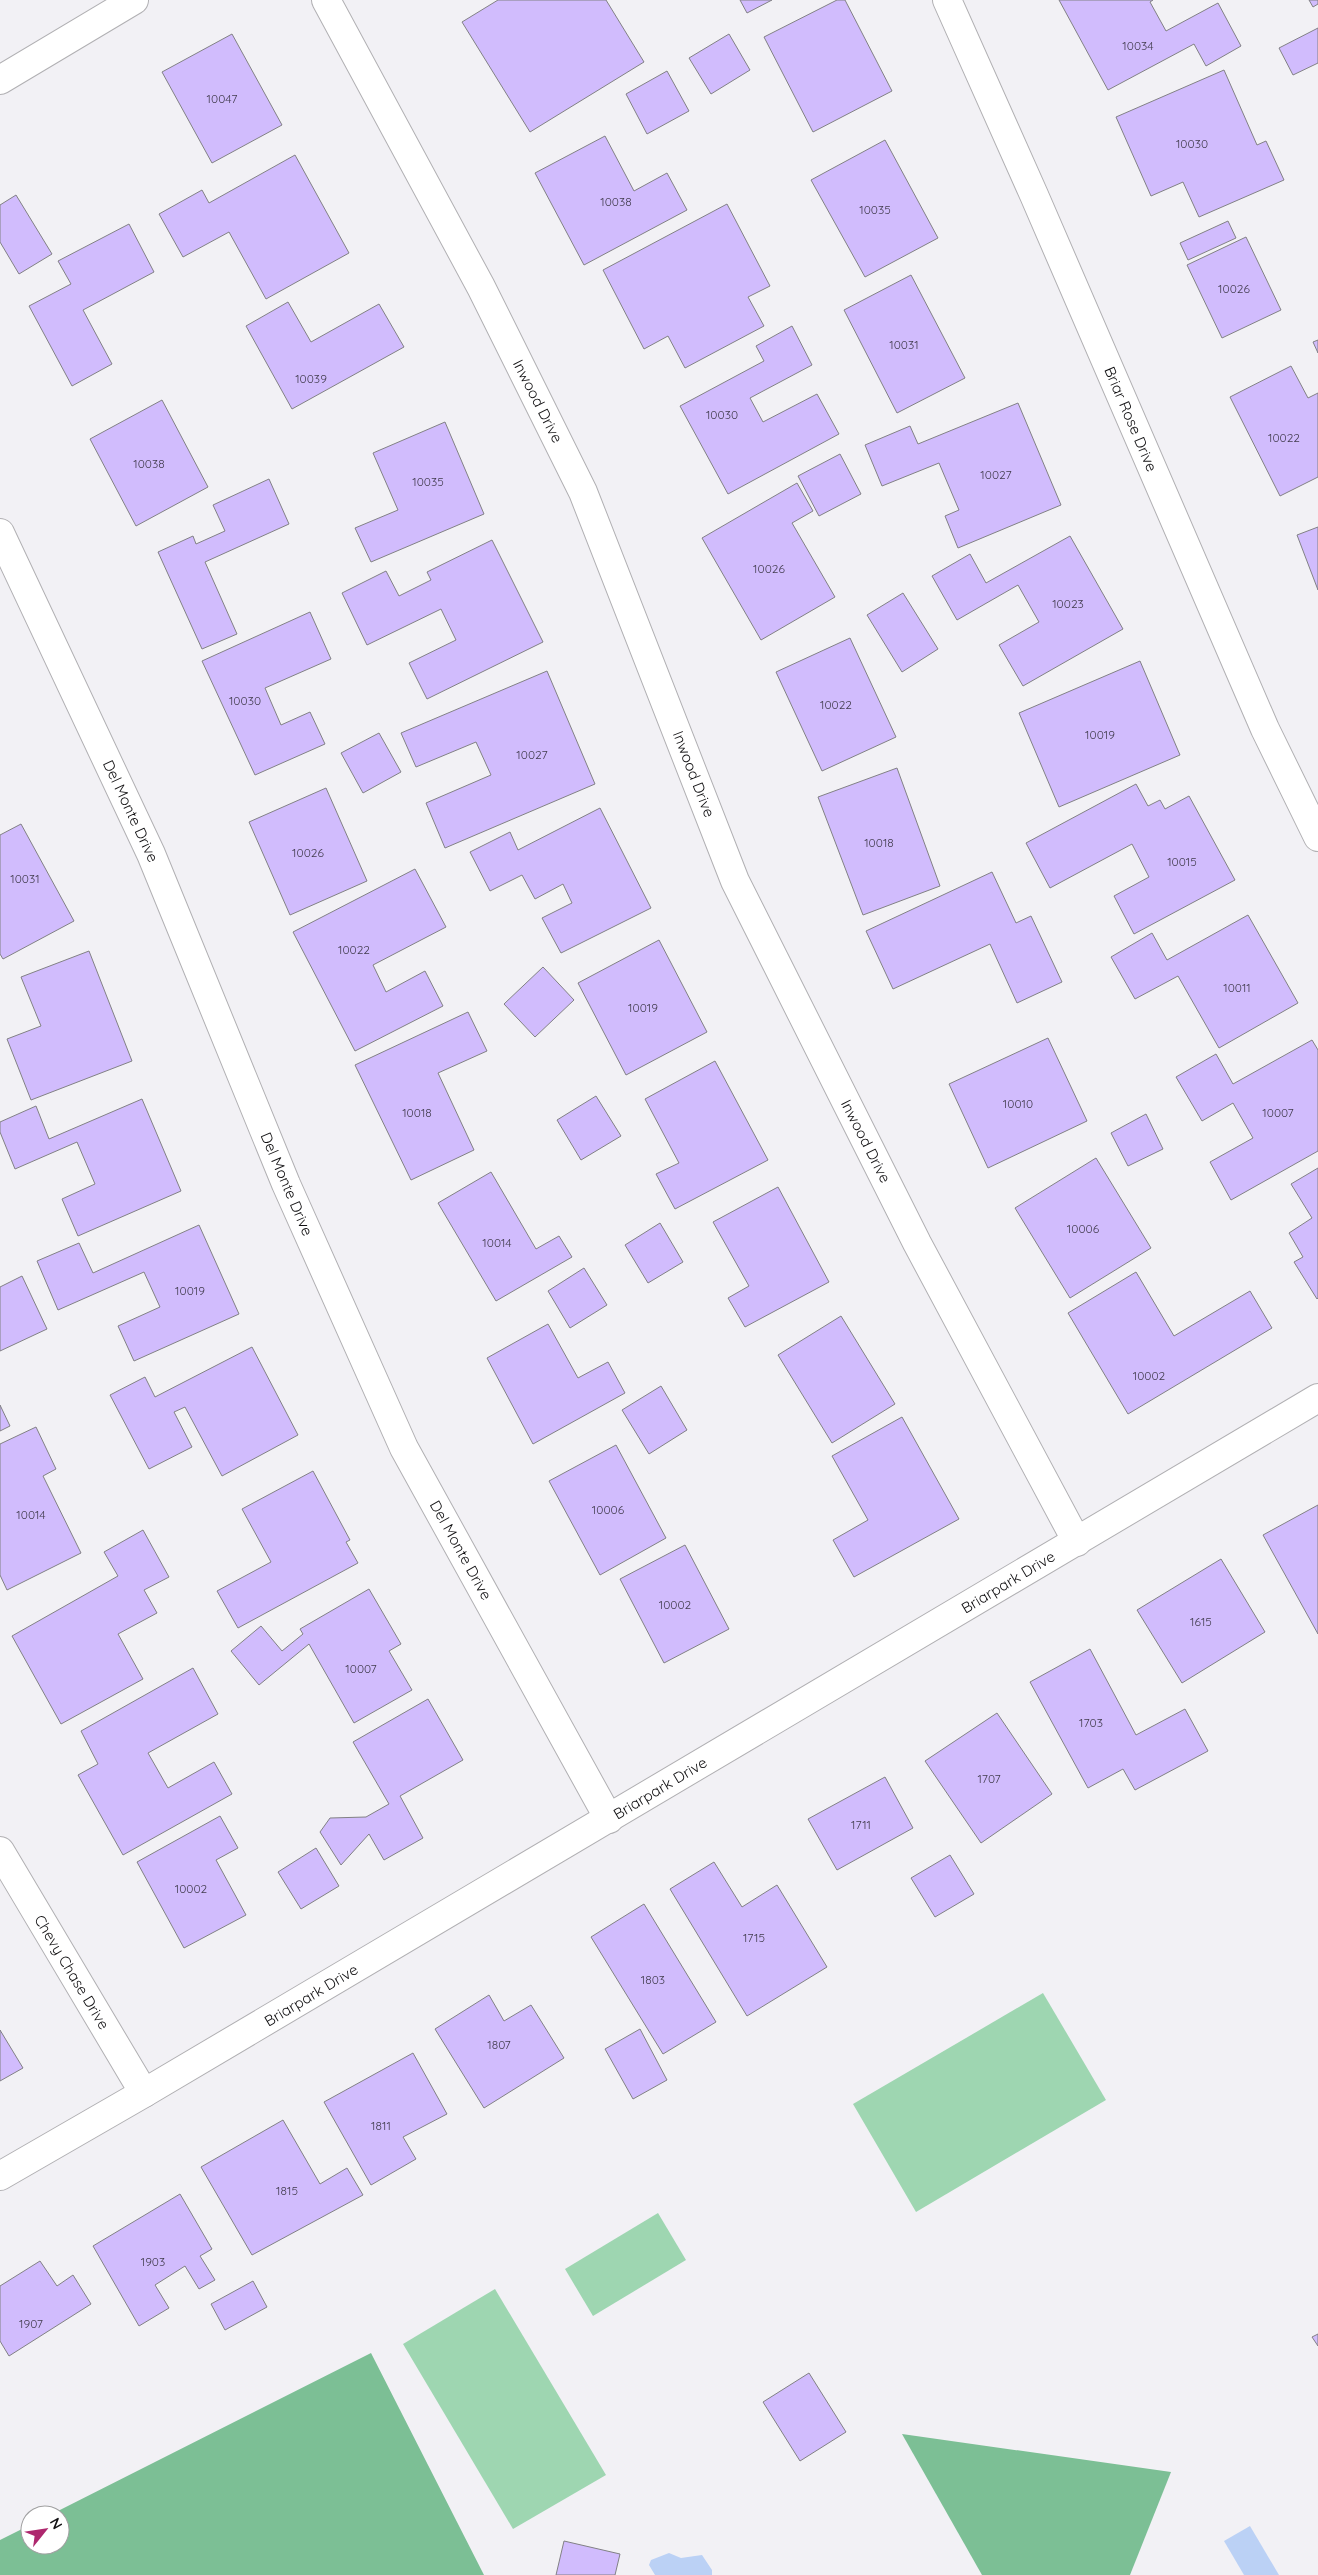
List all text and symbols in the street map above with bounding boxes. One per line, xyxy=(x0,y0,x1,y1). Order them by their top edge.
house number: 10034 xyxy=(1122,38,1154,53)
house number: 10047 xyxy=(207,91,237,106)
house number: 10030 xyxy=(1176,136,1208,151)
house number: 10038 xyxy=(600,194,632,209)
house number: 10035 xyxy=(859,202,891,217)
house number: 10026 xyxy=(1218,281,1250,296)
house number: 10031 xyxy=(889,337,919,352)
street label: Inwood Drive xyxy=(509,356,567,446)
street label: Briar Rose Drive xyxy=(1100,364,1162,474)
house number: 10039 xyxy=(295,371,327,386)
house number: 10030 xyxy=(706,407,738,422)
house number: 10022 xyxy=(1268,430,1300,445)
house number: 10038 xyxy=(133,456,165,471)
house number: 10027 xyxy=(980,467,1012,482)
house number: 10035 xyxy=(412,474,444,489)
house number: 10026 xyxy=(753,561,785,576)
house number: 10023 xyxy=(1052,596,1084,611)
house number: 10030 xyxy=(229,693,261,708)
house number: 10022 xyxy=(820,697,852,712)
house number: 10019 xyxy=(1085,727,1115,742)
street label: Inwood Drive xyxy=(669,728,719,820)
house number: 10027 xyxy=(516,747,548,762)
street label: Del Monte Drive xyxy=(99,757,163,865)
house number: 10018 xyxy=(864,835,894,850)
house number: 10026 xyxy=(292,845,324,860)
house number: 10015 xyxy=(1167,854,1197,869)
house number: 10031 xyxy=(10,871,40,886)
house number: 10022 xyxy=(338,942,370,957)
house number: 10011 xyxy=(1223,980,1251,995)
house number: 10019 xyxy=(628,1000,658,1015)
street label: Inwood Drive xyxy=(837,1096,895,1186)
house number: 10010 xyxy=(1003,1096,1033,1111)
house number: 10018 xyxy=(402,1105,432,1120)
house number: 10007 xyxy=(1262,1105,1294,1120)
street label: Del Monte Drive xyxy=(257,1129,317,1239)
house number: 10006 xyxy=(1067,1221,1100,1236)
house number: 10014 xyxy=(482,1235,512,1250)
house number: 10019 xyxy=(175,1283,205,1298)
house number: 10002 xyxy=(1133,1368,1166,1383)
street label: Del Monte Drive xyxy=(426,1497,496,1603)
house number: 10006 xyxy=(592,1502,625,1517)
house number: 10014 xyxy=(16,1507,46,1522)
street label: Briarpark Drive xyxy=(958,1547,1058,1617)
house number: 10002 xyxy=(659,1597,692,1612)
house number: 1615 xyxy=(1190,1614,1212,1629)
house number: 10007 xyxy=(345,1661,377,1676)
house number: 1703 xyxy=(1079,1715,1103,1730)
street label: Briarpark Drive xyxy=(610,1753,710,1823)
house number: 1707 xyxy=(977,1771,1001,1786)
house number: 1711 xyxy=(851,1817,871,1832)
house number: 10002 xyxy=(175,1881,208,1896)
street label: Chevy Chase Drive xyxy=(30,1911,114,2033)
house number: 1715 xyxy=(743,1930,765,1945)
street label: Briarpark Drive xyxy=(261,1960,361,2030)
house number: 1803 xyxy=(641,1972,665,1987)
house number: 1807 xyxy=(487,2037,511,2052)
house number: 1811 xyxy=(371,2118,391,2133)
house number: 1815 xyxy=(276,2183,298,2198)
house number: 1903 xyxy=(141,2254,165,2269)
house number: 1907 xyxy=(19,2316,43,2331)
north arrow xyxy=(20,2505,70,2555)
text: N xyxy=(46,2515,67,2532)

